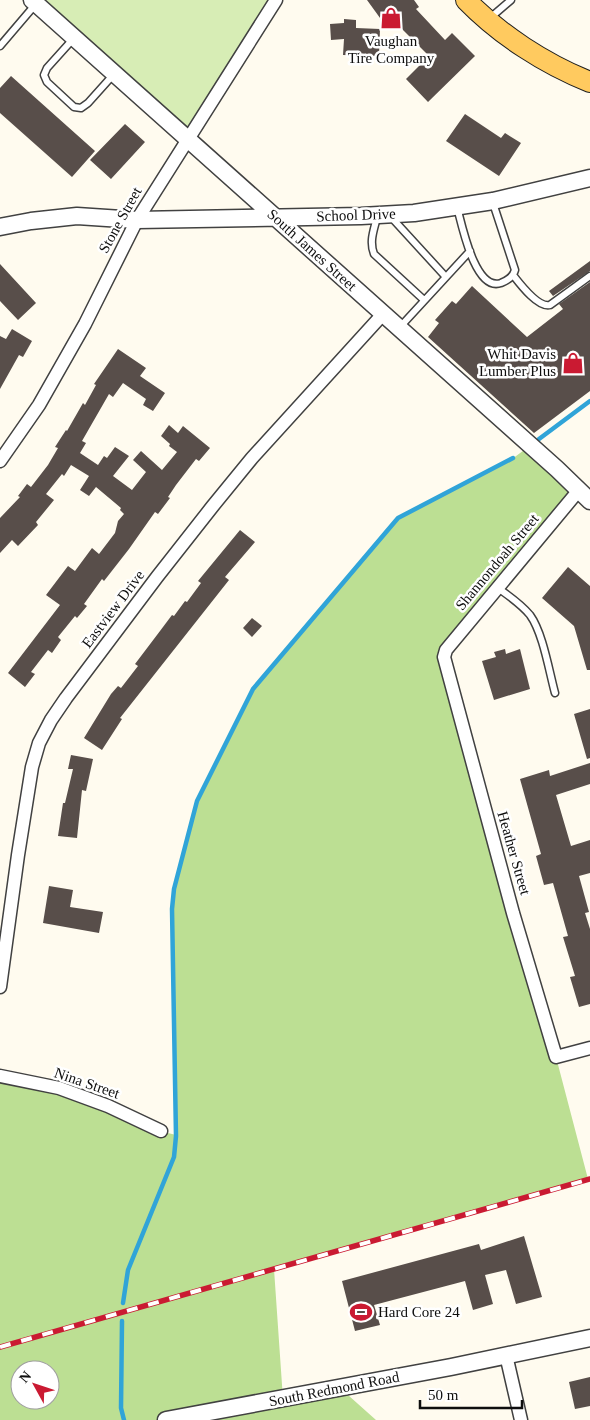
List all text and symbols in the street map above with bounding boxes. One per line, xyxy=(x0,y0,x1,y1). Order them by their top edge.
shop icon: Vaughan Tire Company xyxy=(378,5,404,31)
place label: Vaughan Tire Company xyxy=(348,33,435,66)
street label: Stone Street xyxy=(95,184,145,256)
street label: South James Street xyxy=(264,206,360,295)
street label: School Drive xyxy=(316,206,396,224)
place label: Whit Davis Lumber Plus xyxy=(479,346,556,379)
shop icon: Whit Davis Lumber Plus xyxy=(560,350,586,376)
street label: Shannondoah Street xyxy=(452,510,542,613)
street label: Eastview Drive xyxy=(79,567,148,651)
street label: Heather Street xyxy=(494,809,534,897)
street label: Nina Street xyxy=(52,1064,122,1102)
sports icon: Hard Core 24 xyxy=(348,1299,374,1325)
place label: Hard Core 24 xyxy=(378,1304,460,1320)
north arrow xyxy=(10,1360,60,1410)
text: N xyxy=(16,1368,34,1386)
street label: South Redmond Road xyxy=(267,1368,401,1409)
scale bar xyxy=(420,1378,522,1410)
text: 50 m xyxy=(428,1387,459,1403)

